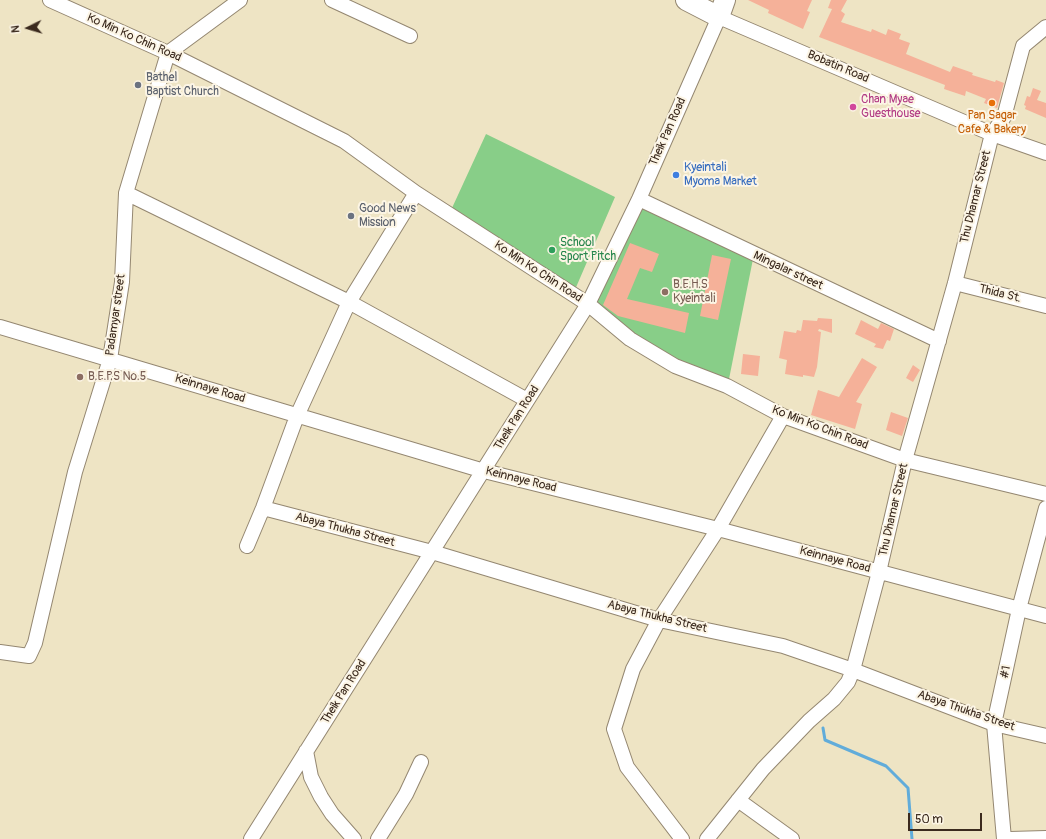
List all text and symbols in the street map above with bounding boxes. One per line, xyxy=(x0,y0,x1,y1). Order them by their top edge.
north arrow xyxy=(8,8,48,48)
street label: Ko Min Ko Chin Road xyxy=(84,11,184,65)
text: N xyxy=(9,25,22,33)
street label: Bobatin Road xyxy=(805,48,871,86)
place label: Bathel Baptist Church xyxy=(146,71,219,99)
marker: Bathel Baptist Church xyxy=(133,80,143,90)
place label: Chan Myae Guesthouse xyxy=(861,93,920,121)
street label: Theik Pan Road xyxy=(646,95,690,169)
marker: Pan Sagar Cafe & Bakery xyxy=(987,98,997,108)
marker: Chan Myae Guesthouse xyxy=(848,102,858,112)
place label: Pan Sagar Cafe & Bakery xyxy=(958,109,1026,137)
street label: Thu Dhamar Street xyxy=(957,149,995,245)
place label: Kyeintali Myoma Market xyxy=(684,161,757,189)
marker: Kyeintali Myoma Market xyxy=(671,170,681,180)
place label: Good News Mission xyxy=(359,202,416,230)
marker: Good News Mission xyxy=(346,211,356,221)
place label: School Sport Pitch xyxy=(560,236,616,264)
street label: Ko Min Ko Chin Road xyxy=(491,238,585,306)
marker: School Sport Pitch xyxy=(547,245,557,255)
street label: Mingalar street xyxy=(751,249,825,293)
street label: Padamyar street xyxy=(103,273,129,357)
place label: B.E.H.S Kyeintali xyxy=(673,278,715,306)
street label: Thida St. xyxy=(977,282,1023,306)
marker: B.E.H.S Kyeintali xyxy=(660,287,670,297)
place label: B.E.P.S No.5 xyxy=(88,370,146,384)
street label: Keinnaye Road xyxy=(173,371,247,407)
marker: B.E.P.S No.5 xyxy=(75,372,85,382)
street label: Theik Pan Road xyxy=(491,383,543,453)
street label: Ko Min Ko Chin Road xyxy=(770,403,870,453)
street label: Thu Dhamar Street xyxy=(876,462,912,558)
street label: Keinnaye Road xyxy=(484,464,558,496)
street label: Abaya Thukha Street xyxy=(294,510,396,550)
street label: Keinnaye Road xyxy=(798,544,872,576)
street label: Abaya Thukha Street xyxy=(606,598,708,636)
street label: Theik Pan Road xyxy=(318,657,370,727)
street label: #1 xyxy=(998,665,1014,679)
street label: Abaya Thukha Street xyxy=(915,688,1017,734)
scale bar xyxy=(910,805,984,831)
text: 50 m xyxy=(915,812,943,827)

